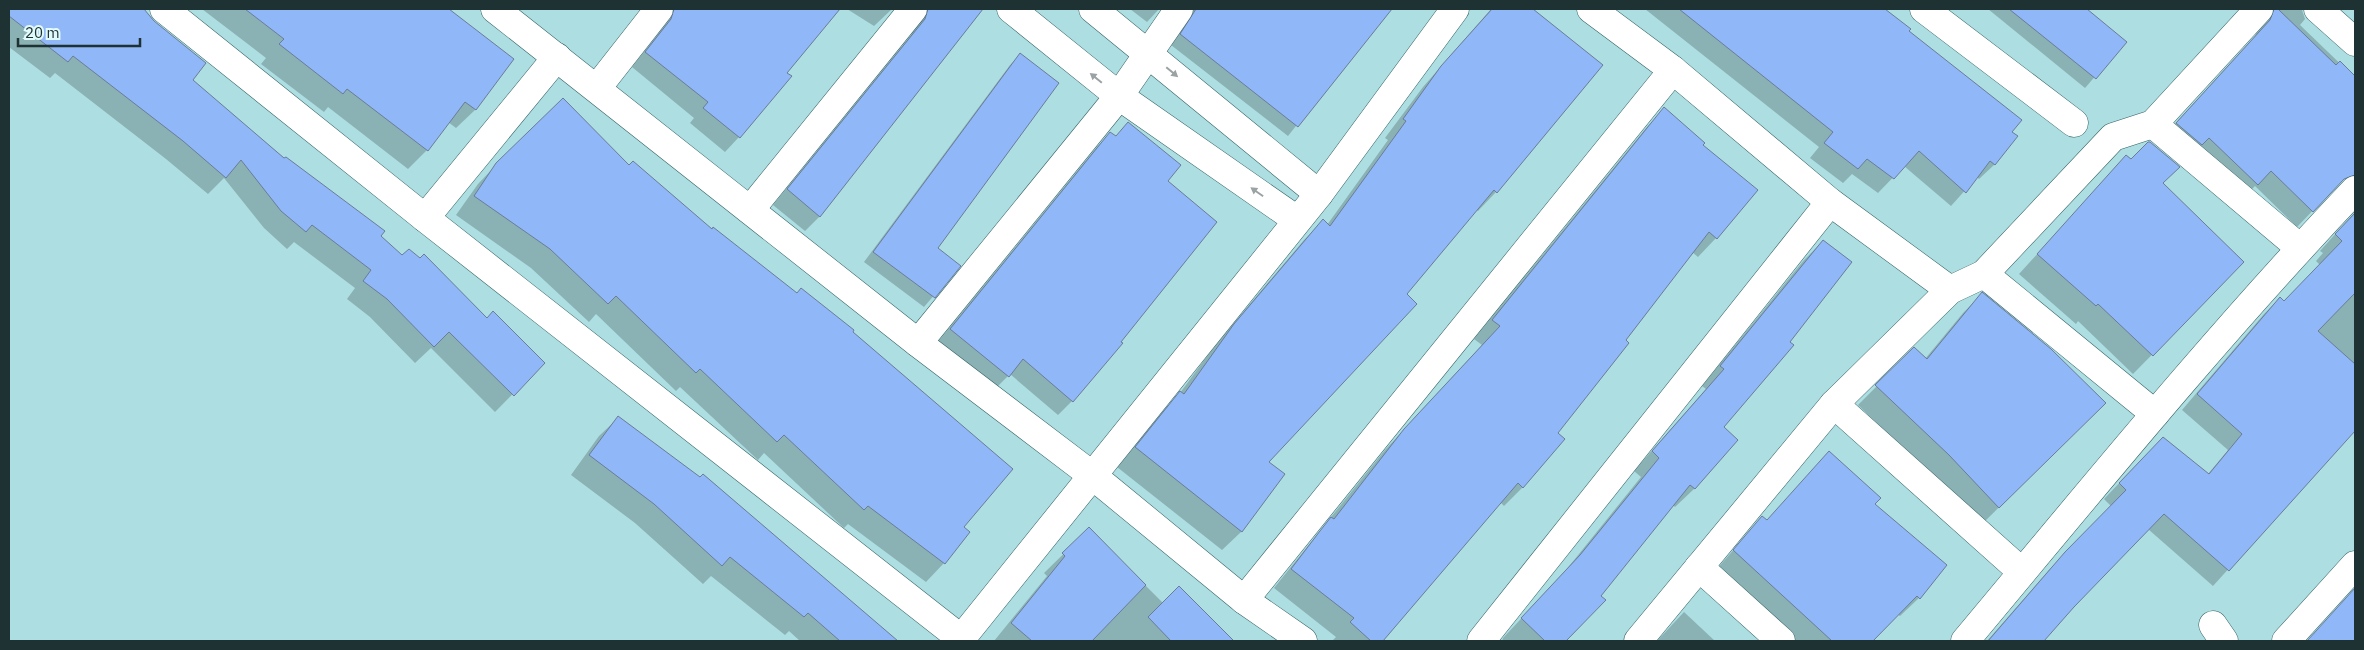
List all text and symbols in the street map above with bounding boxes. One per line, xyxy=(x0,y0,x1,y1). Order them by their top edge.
scale bar xyxy=(18,15,140,47)
text: 20 m xyxy=(25,23,60,42)
one-way arrow xyxy=(1166,66,1178,78)
one-way arrow xyxy=(1090,72,1103,83)
one-way arrow xyxy=(1251,187,1264,197)

